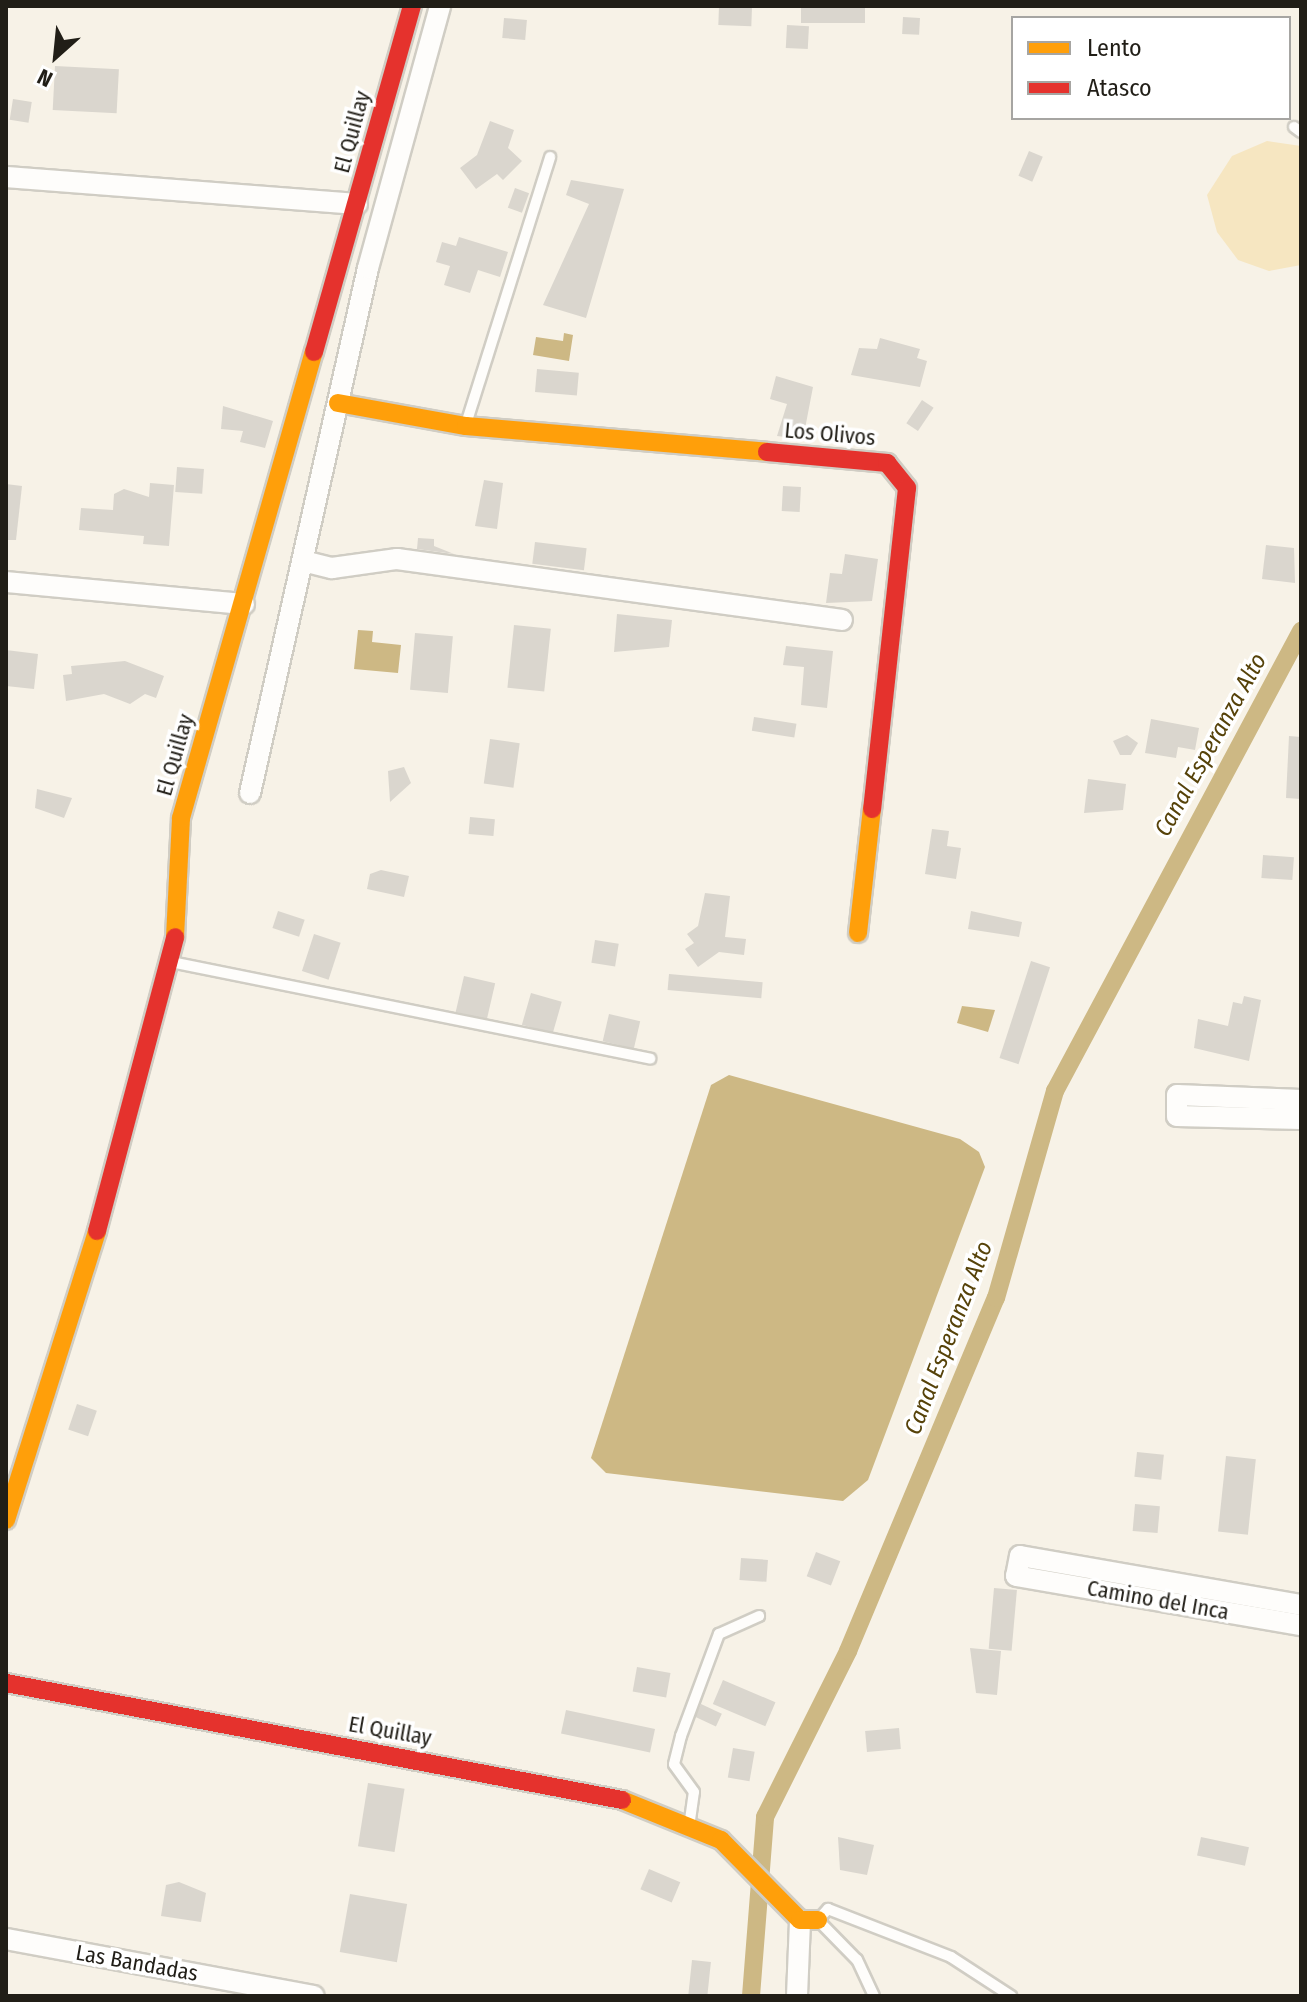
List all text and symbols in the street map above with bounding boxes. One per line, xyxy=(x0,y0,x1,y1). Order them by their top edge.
north arrow xyxy=(16,16,96,96)
legend xyxy=(1011,16,1291,120)
text: Lento xyxy=(1087,34,1142,62)
text: N xyxy=(33,63,57,93)
text: Atasco xyxy=(1087,74,1152,102)
street label: El Quillay xyxy=(328,88,376,176)
street label: Los Olivos xyxy=(783,417,877,451)
water label: Canal Esperanza Alto xyxy=(1149,648,1273,842)
street label: El Quillay xyxy=(151,711,199,799)
water label: Canal Esperanza Alto xyxy=(899,1237,999,1439)
street label: Camino del Inca xyxy=(1085,1575,1231,1625)
street label: El Quillay xyxy=(346,1711,434,1751)
street label: Las Bandadas xyxy=(74,1939,200,1987)

